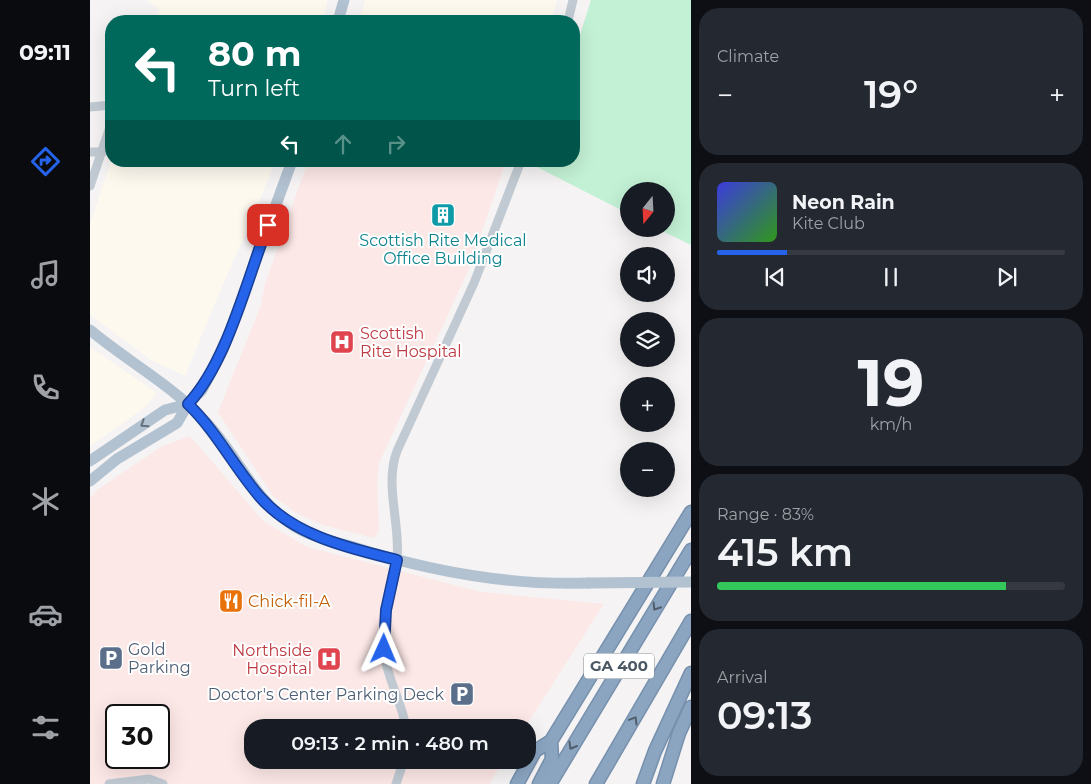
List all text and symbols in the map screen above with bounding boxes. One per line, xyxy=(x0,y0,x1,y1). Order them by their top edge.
text: 80 m xyxy=(208,32,302,75)
icon: left xyxy=(125,35,190,100)
text: 09:11 xyxy=(19,39,71,66)
text: Climate xyxy=(717,47,779,66)
text: 19° xyxy=(864,71,918,118)
text: Turn left xyxy=(208,75,300,102)
text: − xyxy=(717,78,733,112)
text: + xyxy=(1049,78,1065,112)
icon: left xyxy=(276,130,304,158)
icon: ahead xyxy=(329,130,357,158)
icon: right xyxy=(382,130,410,158)
icon: directions xyxy=(28,144,63,179)
north arrow xyxy=(620,182,675,238)
map controls xyxy=(620,182,675,497)
text: Neon Rain xyxy=(792,191,895,214)
building icon: Scottish Rite Medical Office Building xyxy=(430,202,456,228)
pin xyxy=(247,204,289,246)
icon: arrive xyxy=(254,211,282,239)
text: Kite Club xyxy=(792,214,865,233)
place label: Scottish Rite Medical Office Building xyxy=(359,231,527,268)
button: sound xyxy=(620,247,675,302)
icon: music xyxy=(28,257,63,292)
icon: previous xyxy=(761,263,789,291)
icon: pause xyxy=(877,263,905,291)
icon: next xyxy=(993,263,1021,291)
button: layers xyxy=(620,312,675,367)
place label: Scottish Rite Hospital xyxy=(360,324,462,361)
hospital icon: Scottish Rite Hospital xyxy=(329,329,355,355)
text: 19 xyxy=(858,343,924,422)
icon: phone xyxy=(28,370,63,405)
button: + xyxy=(620,377,675,432)
text: km/h xyxy=(870,415,912,434)
one-way arrow xyxy=(140,418,150,427)
button: − xyxy=(620,442,675,497)
icon: climate xyxy=(28,484,63,519)
text: Range · 83% xyxy=(717,505,814,524)
text: 415 km xyxy=(717,529,853,576)
restaurant icon: Chick-fil-A xyxy=(218,588,244,614)
place label: Chick-fil-A xyxy=(248,592,331,611)
icon: car xyxy=(28,597,63,632)
one-way arrow xyxy=(653,601,662,610)
position arrow xyxy=(357,622,409,674)
place label: Gold Parking xyxy=(128,640,191,677)
place label: Northside Hospital xyxy=(232,641,312,678)
parking icon: Gold Parking xyxy=(98,645,124,671)
hospital icon: Northside Hospital xyxy=(316,646,342,672)
road number: GA 400 xyxy=(584,654,654,678)
text: Arrival xyxy=(717,668,767,687)
parking icon: Doctor's Center Parking Deck xyxy=(449,681,475,707)
place label: Doctor's Center Parking Deck xyxy=(208,685,444,704)
text: 09:13 xyxy=(717,692,812,739)
speed limit sign: 30 xyxy=(105,704,170,769)
icon: filters xyxy=(28,710,63,745)
one-way arrow xyxy=(628,717,638,726)
text: 09:13 · 2 min · 480 m xyxy=(291,732,489,755)
one-way arrow xyxy=(569,740,579,749)

